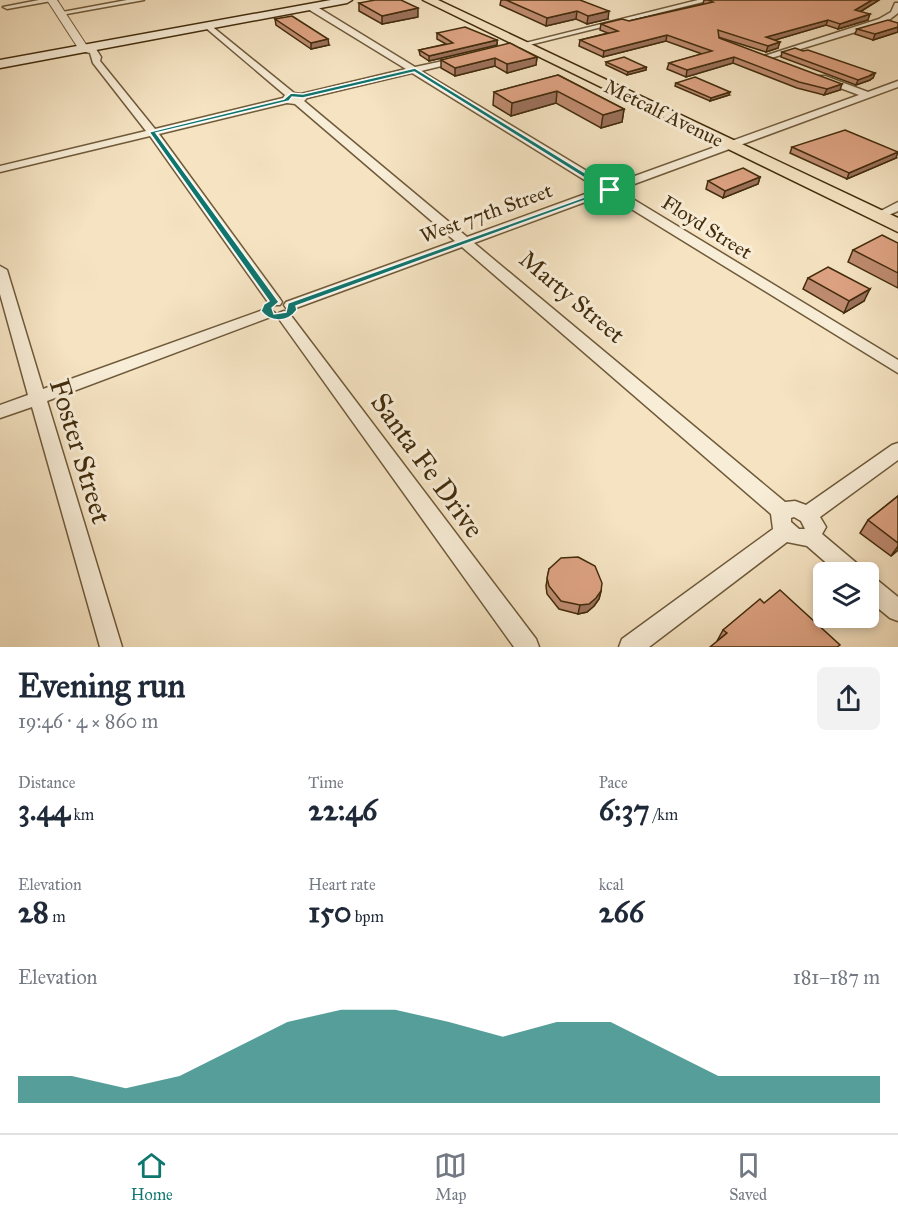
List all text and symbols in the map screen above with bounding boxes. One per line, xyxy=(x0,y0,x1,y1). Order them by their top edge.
street label: Metcalf Avenue xyxy=(601,74,727,152)
pin xyxy=(584,164,635,215)
icon: arrive xyxy=(593,173,626,206)
street label: West 77th Street xyxy=(417,178,555,248)
street label: Floyd Street xyxy=(658,190,756,264)
street label: Marty Street xyxy=(513,244,631,350)
street label: Foster Street xyxy=(42,374,119,528)
street label: Santa Fe Drive xyxy=(363,386,492,545)
map controls xyxy=(813,562,879,628)
button: layers xyxy=(813,562,879,628)
text: Evening run xyxy=(18,666,185,706)
button: share xyxy=(817,667,880,730)
text: 19:46 · 4 × 860 m xyxy=(18,709,158,733)
text: Distance xyxy=(18,773,75,792)
text: Time xyxy=(308,773,344,792)
text: Pace xyxy=(599,773,628,792)
text: 3.44 xyxy=(18,792,70,828)
text: 22:46 xyxy=(308,792,377,828)
text: 6:37 xyxy=(599,792,650,828)
text: km xyxy=(70,805,94,824)
text: /km xyxy=(650,805,678,824)
text: Elevation xyxy=(18,875,82,894)
text: Heart rate xyxy=(308,875,376,894)
text: kcal xyxy=(599,875,624,894)
text: 28 xyxy=(18,894,49,930)
text: 150 xyxy=(308,894,351,930)
text: 266 xyxy=(599,894,644,930)
text: m xyxy=(49,907,66,926)
text: bpm xyxy=(351,907,384,926)
text: Elevation xyxy=(18,965,97,989)
text: 181–187 m xyxy=(793,965,880,989)
tab: Home xyxy=(131,1149,173,1204)
tab: Map xyxy=(434,1149,467,1204)
tab: Saved xyxy=(729,1149,767,1204)

